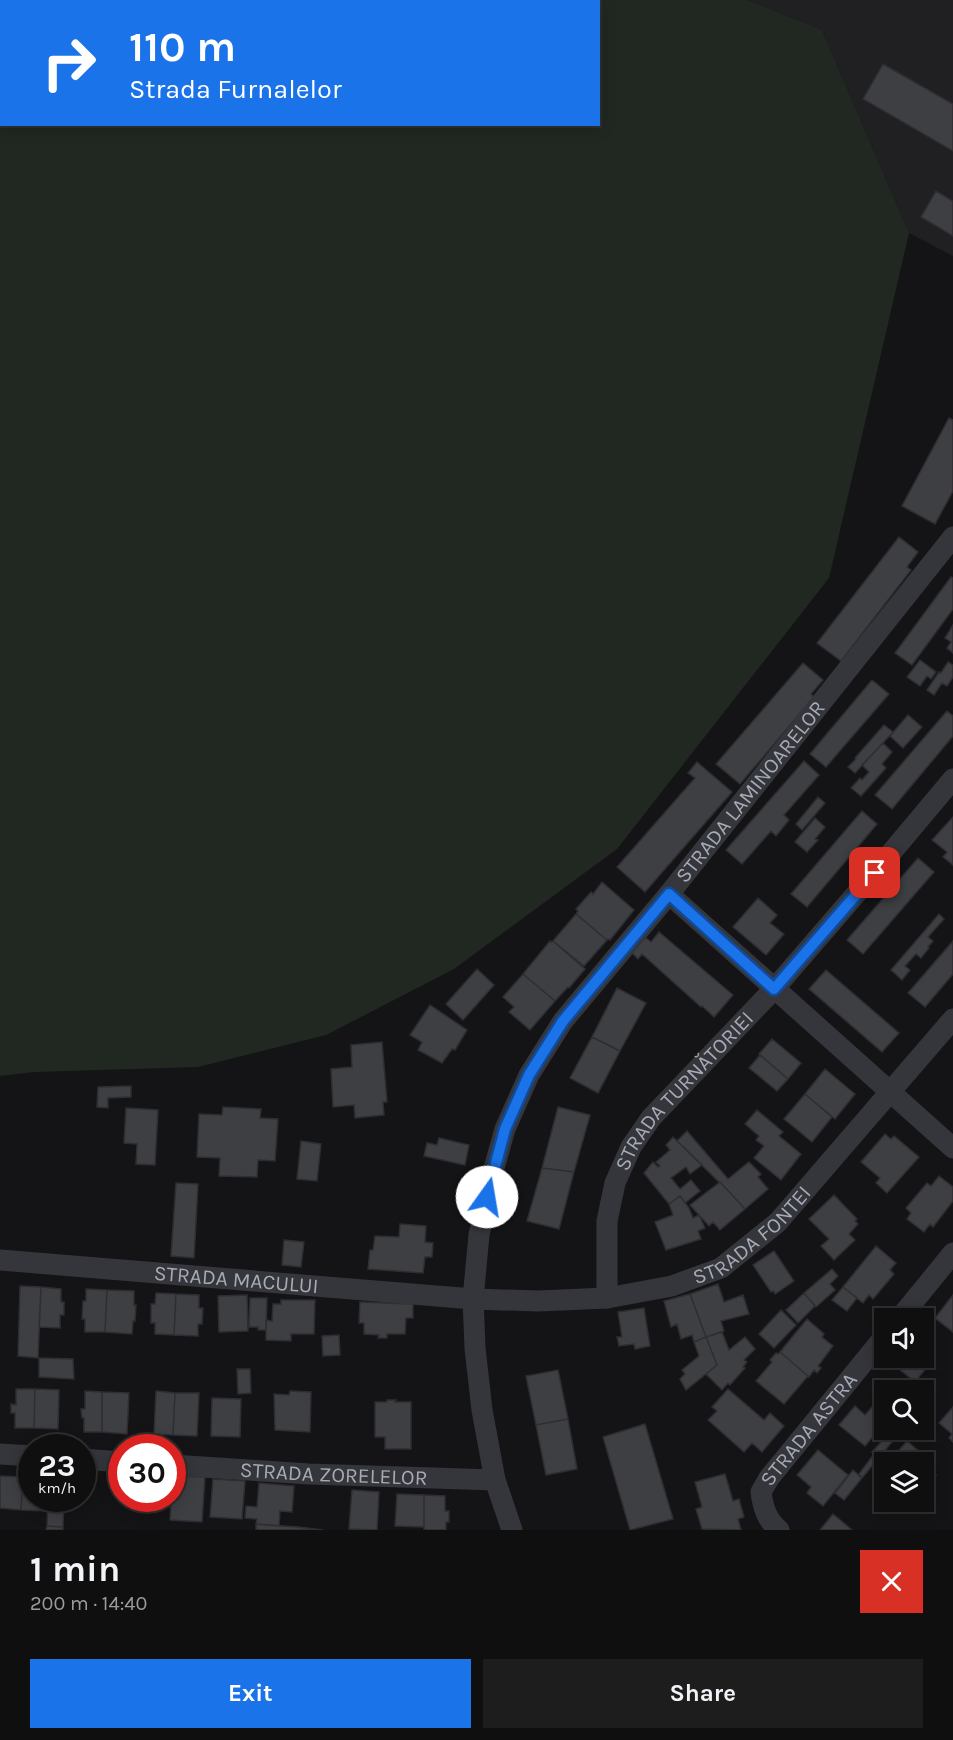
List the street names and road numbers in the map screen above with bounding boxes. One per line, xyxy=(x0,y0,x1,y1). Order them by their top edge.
street label: STRADA LAMINOARELOR xyxy=(671,696,830,887)
street label: STRADA TURNĂTORIEI xyxy=(610,1006,758,1174)
street label: STRADA FONTEI xyxy=(690,1181,816,1289)
street label: STRADA MACULUI xyxy=(153,1261,319,1298)
street label: STRADA ASTRA xyxy=(755,1368,862,1490)
street label: STRADA ZORELELOR xyxy=(239,1457,428,1490)

